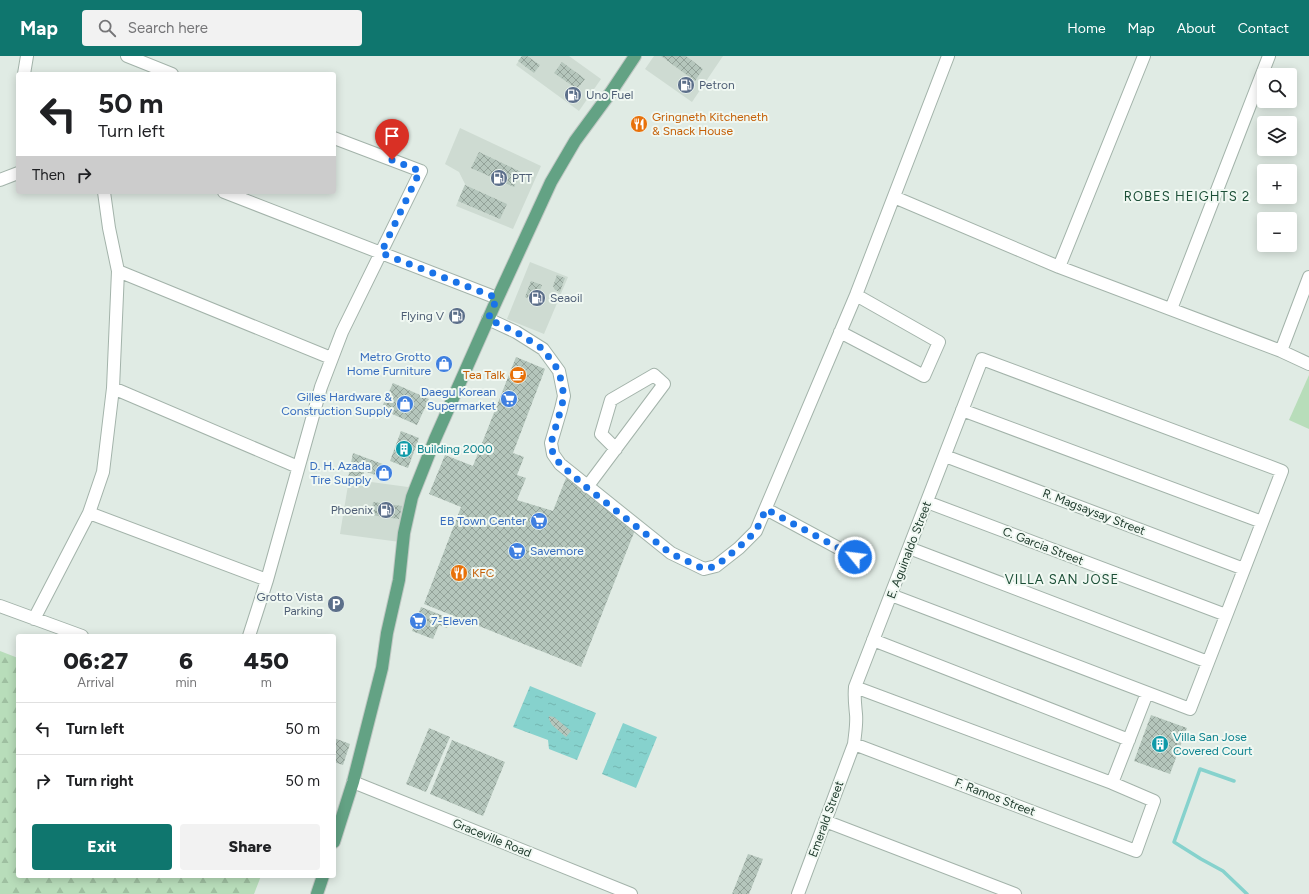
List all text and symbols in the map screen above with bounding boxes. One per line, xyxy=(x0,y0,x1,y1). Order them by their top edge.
search box xyxy=(82,10,362,46)
text: Map xyxy=(20,17,58,40)
icon: search xyxy=(96,17,118,39)
text: Search here xyxy=(128,19,208,37)
text: Home xyxy=(1067,20,1106,37)
text: Map xyxy=(1128,20,1155,37)
text: About xyxy=(1177,20,1216,37)
text: Contact xyxy=(1238,20,1289,37)
map controls xyxy=(1257,68,1297,252)
button: search xyxy=(1257,68,1297,108)
fuel station icon: Petron xyxy=(676,75,696,95)
place label: Petron xyxy=(699,78,735,92)
fuel station icon: Uno Fuel xyxy=(563,85,583,105)
text: 50 m xyxy=(98,86,164,120)
icon: left xyxy=(32,88,84,140)
place label: Uno Fuel xyxy=(586,88,633,102)
place label: Gringneth Kitcheneth & Snack House xyxy=(652,110,768,138)
restaurant icon: Gringneth Kitcheneth & Snack House xyxy=(629,114,649,134)
button: layers xyxy=(1257,116,1297,156)
pin xyxy=(375,119,409,160)
text: Turn left xyxy=(98,120,165,142)
icon: arrive xyxy=(381,125,403,147)
icon: right xyxy=(73,164,95,186)
button: + xyxy=(1257,164,1297,204)
text: Then xyxy=(32,166,65,184)
fuel station icon: PTT xyxy=(489,168,509,188)
place label: PTT xyxy=(512,171,533,185)
district label: ROBES HEIGHTS 2 xyxy=(1124,189,1250,204)
button: − xyxy=(1257,212,1297,252)
fuel station icon: Seaoil xyxy=(527,288,547,308)
place label: Seaoil xyxy=(550,291,582,305)
fuel station icon: Flying V xyxy=(447,306,467,326)
place label: Flying V xyxy=(401,309,445,323)
place label: Metro Grotto Home Furniture xyxy=(347,350,431,378)
shop icon: Metro Grotto Home Furniture xyxy=(434,354,454,374)
cafe icon: Tea Talk xyxy=(508,365,528,385)
place label: Tea Talk xyxy=(463,368,505,382)
place label: Daegu Korean Supermarket xyxy=(421,385,496,413)
supermarket icon: Daegu Korean Supermarket xyxy=(499,389,519,409)
place label: Gilles Hardware & Construction Supply xyxy=(281,390,393,418)
shop icon: Gilles Hardware & Construction Supply xyxy=(395,394,415,414)
building icon: Building 2000 xyxy=(394,439,414,459)
place label: Building 2000 xyxy=(417,442,493,456)
place label: D. H. Azada Tire Supply xyxy=(310,459,372,487)
shop icon: D. H. Azada Tire Supply xyxy=(374,463,394,483)
street label: R. Magsaysay Street xyxy=(1041,486,1148,538)
street label: E. Aguinaldo Street xyxy=(884,499,934,601)
fuel station icon: Phoenix xyxy=(376,500,396,520)
place label: Phoenix xyxy=(331,503,373,517)
supermarket icon: EB Town Center xyxy=(529,511,549,531)
place label: EB Town Center xyxy=(440,514,526,528)
street label: C. Garcia Street xyxy=(1001,524,1086,568)
position arrow xyxy=(834,536,876,578)
supermarket icon: Savemore xyxy=(507,541,527,561)
place label: Savemore xyxy=(530,544,584,558)
restaurant icon: KFC xyxy=(449,563,469,583)
place label: KFC xyxy=(472,566,495,580)
district label: VILLA SAN JOSE xyxy=(1005,572,1119,587)
place label: Grotto Vista Parking xyxy=(257,590,323,618)
parking icon: Grotto Vista Parking xyxy=(326,594,346,614)
supermarket icon: 7-Eleven xyxy=(408,611,428,631)
place label: 7-Eleven xyxy=(431,614,478,628)
text: 06:27 xyxy=(63,646,128,675)
text: 6 xyxy=(179,646,193,675)
text: 450 xyxy=(244,646,289,675)
text: Arrival xyxy=(77,675,114,690)
text: min xyxy=(175,675,197,690)
text: m xyxy=(261,675,272,690)
icon: left xyxy=(32,718,54,740)
text: Turn left xyxy=(66,720,124,738)
text: 50 m xyxy=(285,720,320,738)
place label: Villa San Jose Covered Court xyxy=(1173,730,1253,758)
building icon: Villa San Jose Covered Court xyxy=(1150,734,1170,754)
icon: right xyxy=(32,770,54,792)
text: Turn right xyxy=(66,772,134,790)
text: 50 m xyxy=(285,772,320,790)
street label: F. Ramos Street xyxy=(953,775,1038,819)
street label: Emerald Street xyxy=(806,778,846,859)
street label: Graceville Road xyxy=(451,816,533,860)
button: Exit xyxy=(32,824,172,870)
button: Share xyxy=(180,824,320,870)

